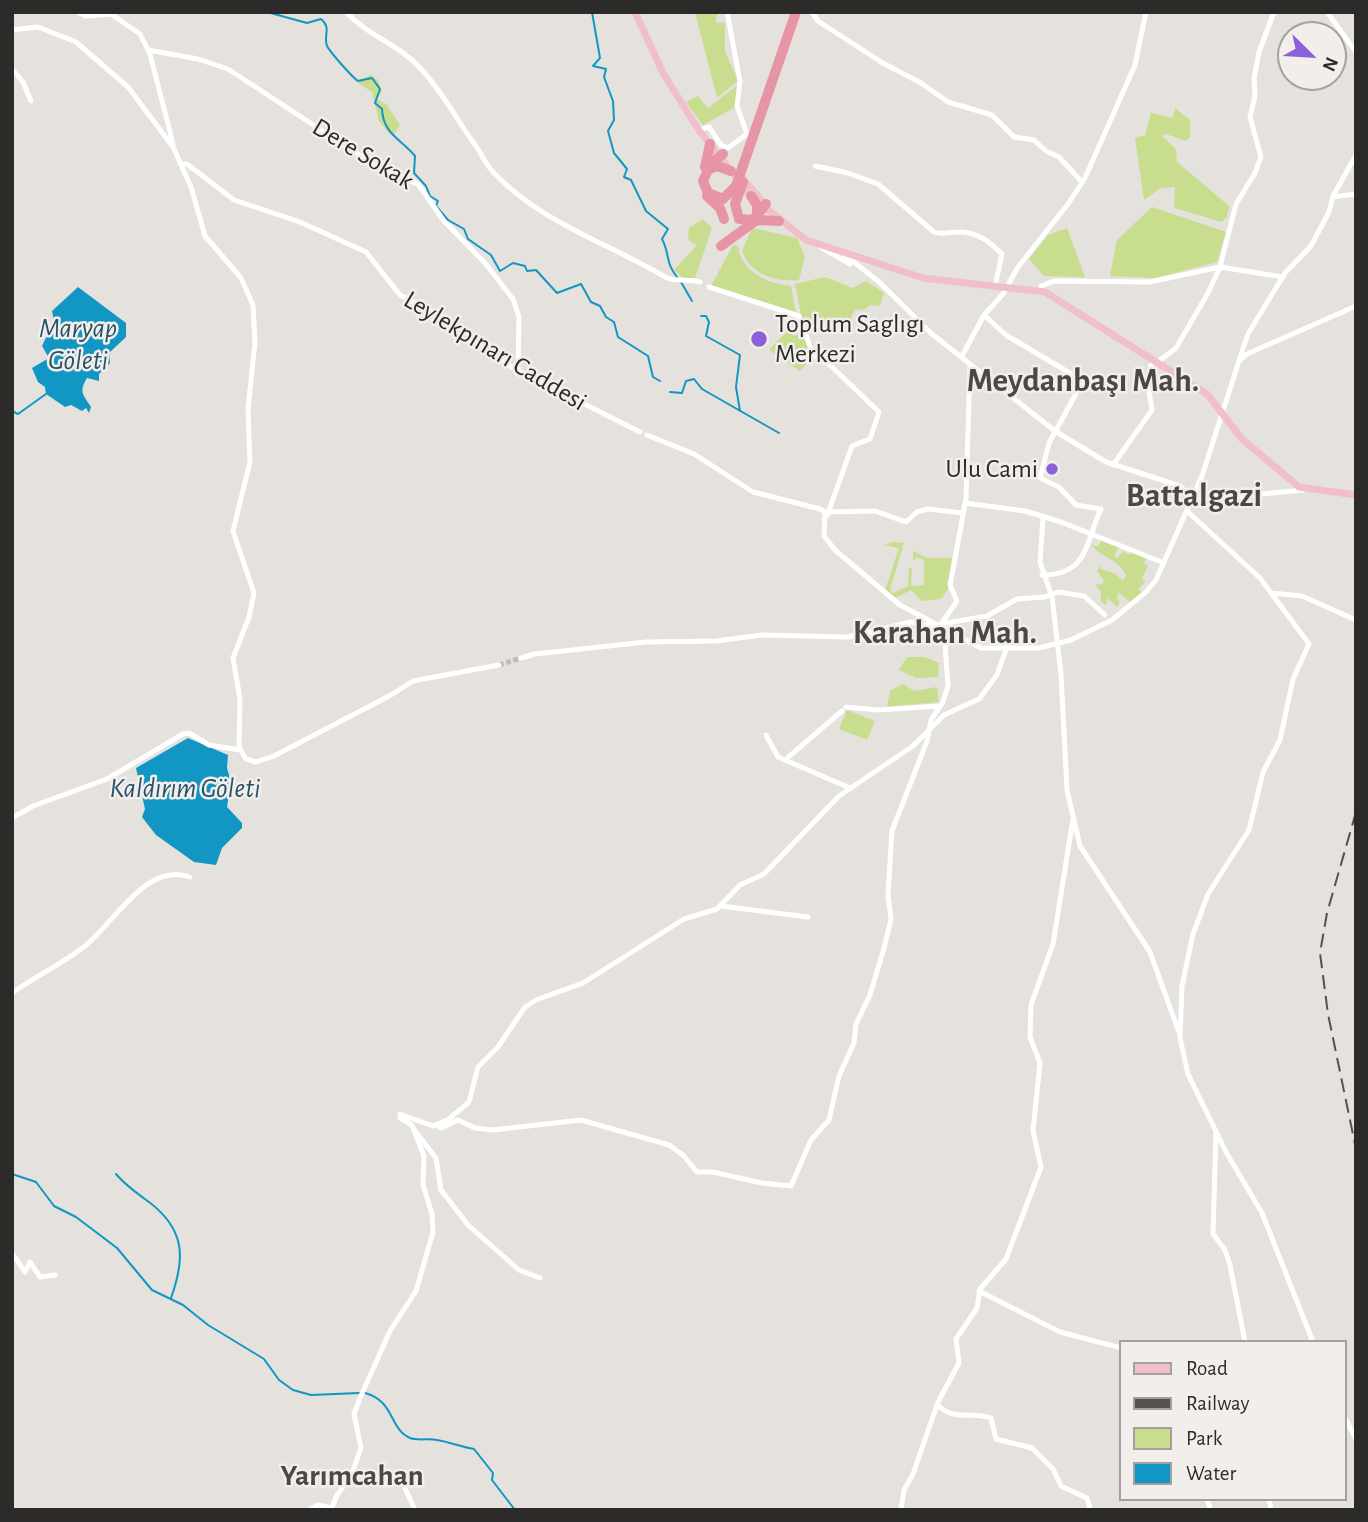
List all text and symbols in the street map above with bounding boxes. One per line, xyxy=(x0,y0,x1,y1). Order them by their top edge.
north arrow xyxy=(1277,21,1347,91)
text: N xyxy=(1318,54,1341,74)
street label: Dere Sokak xyxy=(306,111,420,197)
street label: Leylekpınarı Caddesi xyxy=(398,284,592,418)
place label: Toplum Saglıgı Merkezi xyxy=(775,308,925,370)
water label: Maryap Göleti xyxy=(39,312,117,378)
marker: Toplum Saglıgı Merkezi xyxy=(749,329,769,349)
district label: Meydanbaşı Mah. xyxy=(967,361,1199,401)
place label: Ulu Cami xyxy=(945,453,1038,485)
marker: Ulu Cami xyxy=(1044,461,1060,477)
district label: Battalgazi xyxy=(1126,476,1262,516)
district label: Karahan Mah. xyxy=(853,613,1037,653)
water label: Kaldırım Göleti xyxy=(110,772,260,806)
legend xyxy=(1120,1340,1347,1501)
text: Road xyxy=(1186,1358,1228,1379)
text: Railway xyxy=(1186,1393,1249,1414)
text: Park xyxy=(1186,1428,1222,1449)
district label: Yarımcahan xyxy=(280,1458,424,1494)
text: Water xyxy=(1186,1463,1236,1484)

